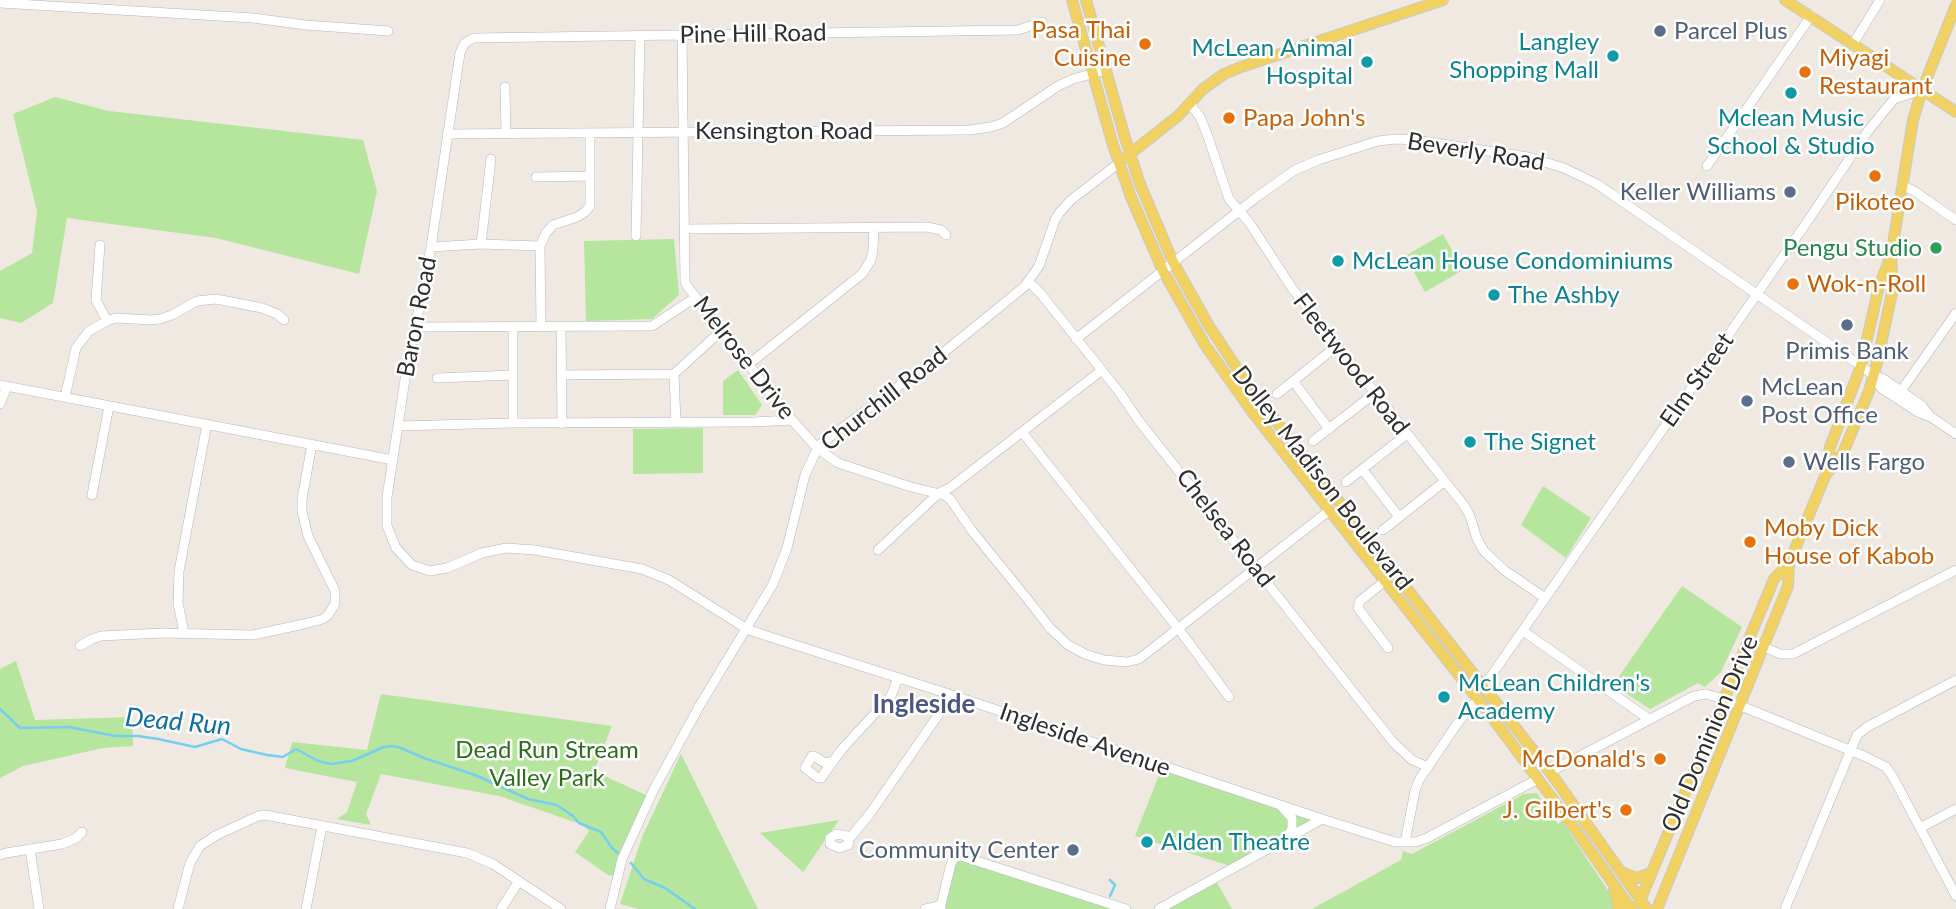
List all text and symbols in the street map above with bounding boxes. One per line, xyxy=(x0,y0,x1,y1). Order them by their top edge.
place label: Pasa Thai Cuisine xyxy=(1032,16,1131,72)
place label: Parcel Plus xyxy=(1674,17,1788,45)
street label: Pine Hill Road xyxy=(679,18,827,50)
marker: Parcel Plus xyxy=(1652,23,1668,39)
place label: Langley Shopping Mall xyxy=(1449,28,1599,84)
place label: McLean Animal Hospital xyxy=(1191,34,1353,90)
marker: Pasa Thai Cuisine xyxy=(1137,36,1153,52)
place label: Miyagi Restaurant xyxy=(1819,44,1933,100)
marker: Langley Shopping Mall xyxy=(1605,48,1621,64)
marker: McLean Animal Hospital xyxy=(1359,54,1375,70)
marker: Miyagi Restaurant xyxy=(1797,64,1813,80)
marker: Mclean Music School & Studio xyxy=(1783,85,1799,101)
place label: Papa John's xyxy=(1243,104,1365,132)
place label: Mclean Music School & Studio xyxy=(1707,104,1875,160)
marker: Papa John's xyxy=(1221,110,1237,126)
street label: Kensington Road xyxy=(695,117,873,145)
street label: Beverly Road xyxy=(1405,127,1547,177)
marker: Pikoteo xyxy=(1867,168,1883,184)
place label: Keller Williams xyxy=(1620,178,1776,206)
marker: Keller Williams xyxy=(1782,184,1798,200)
place label: Pikoteo xyxy=(1835,188,1915,216)
place label: Pengu Studio xyxy=(1783,234,1922,262)
marker: Pengu Studio xyxy=(1928,240,1944,256)
place label: McLean House Condominiums xyxy=(1352,247,1673,275)
marker: McLean House Condominiums xyxy=(1330,253,1346,269)
street label: Baron Road xyxy=(391,254,443,380)
place label: Wok-n-Roll xyxy=(1807,270,1926,298)
marker: Wok-n-Roll xyxy=(1785,276,1801,292)
place label: The Ashby xyxy=(1508,281,1620,309)
marker: The Ashby xyxy=(1486,287,1502,303)
street label: Fleetwood Road xyxy=(1287,288,1415,440)
street label: Melrose Drive xyxy=(687,291,801,425)
marker: Primis Bank xyxy=(1839,317,1855,333)
street label: Elm Street xyxy=(1654,327,1740,433)
place label: Primis Bank xyxy=(1785,337,1909,365)
street label: Churchill Road xyxy=(815,341,953,457)
street label: Dolley Madison Boulevard xyxy=(1225,360,1419,596)
place label: McLean Post Office xyxy=(1761,373,1878,429)
marker: McLean Post Office xyxy=(1739,393,1755,409)
place label: The Signet xyxy=(1484,428,1596,456)
marker: The Signet xyxy=(1462,434,1478,450)
place label: Wells Fargo xyxy=(1803,448,1925,476)
marker: Wells Fargo xyxy=(1781,454,1797,470)
street label: Chelsea Road xyxy=(1170,463,1280,593)
place label: Moby Dick House of Kabob xyxy=(1764,514,1934,570)
marker: Moby Dick House of Kabob xyxy=(1742,534,1758,550)
street label: Old Dominion Drive xyxy=(1656,631,1764,837)
place label: McLean Children's Academy xyxy=(1458,669,1650,725)
district label: Ingleside xyxy=(873,689,975,721)
marker: McLean Children's Academy xyxy=(1436,689,1452,705)
street label: Ingleside Avenue xyxy=(996,697,1174,783)
water label: Dead Run xyxy=(124,702,232,742)
park label: Dead Run Stream Valley Park xyxy=(455,736,639,792)
place label: McDonald's xyxy=(1522,745,1646,773)
marker: McDonald's xyxy=(1652,751,1668,767)
place label: J. Gilbert's xyxy=(1503,796,1612,824)
marker: J. Gilbert's xyxy=(1618,802,1634,818)
place label: Alden Theatre xyxy=(1161,828,1310,856)
marker: Alden Theatre xyxy=(1139,834,1155,850)
place label: Community Center xyxy=(859,836,1059,864)
marker: Community Center xyxy=(1065,842,1081,858)

